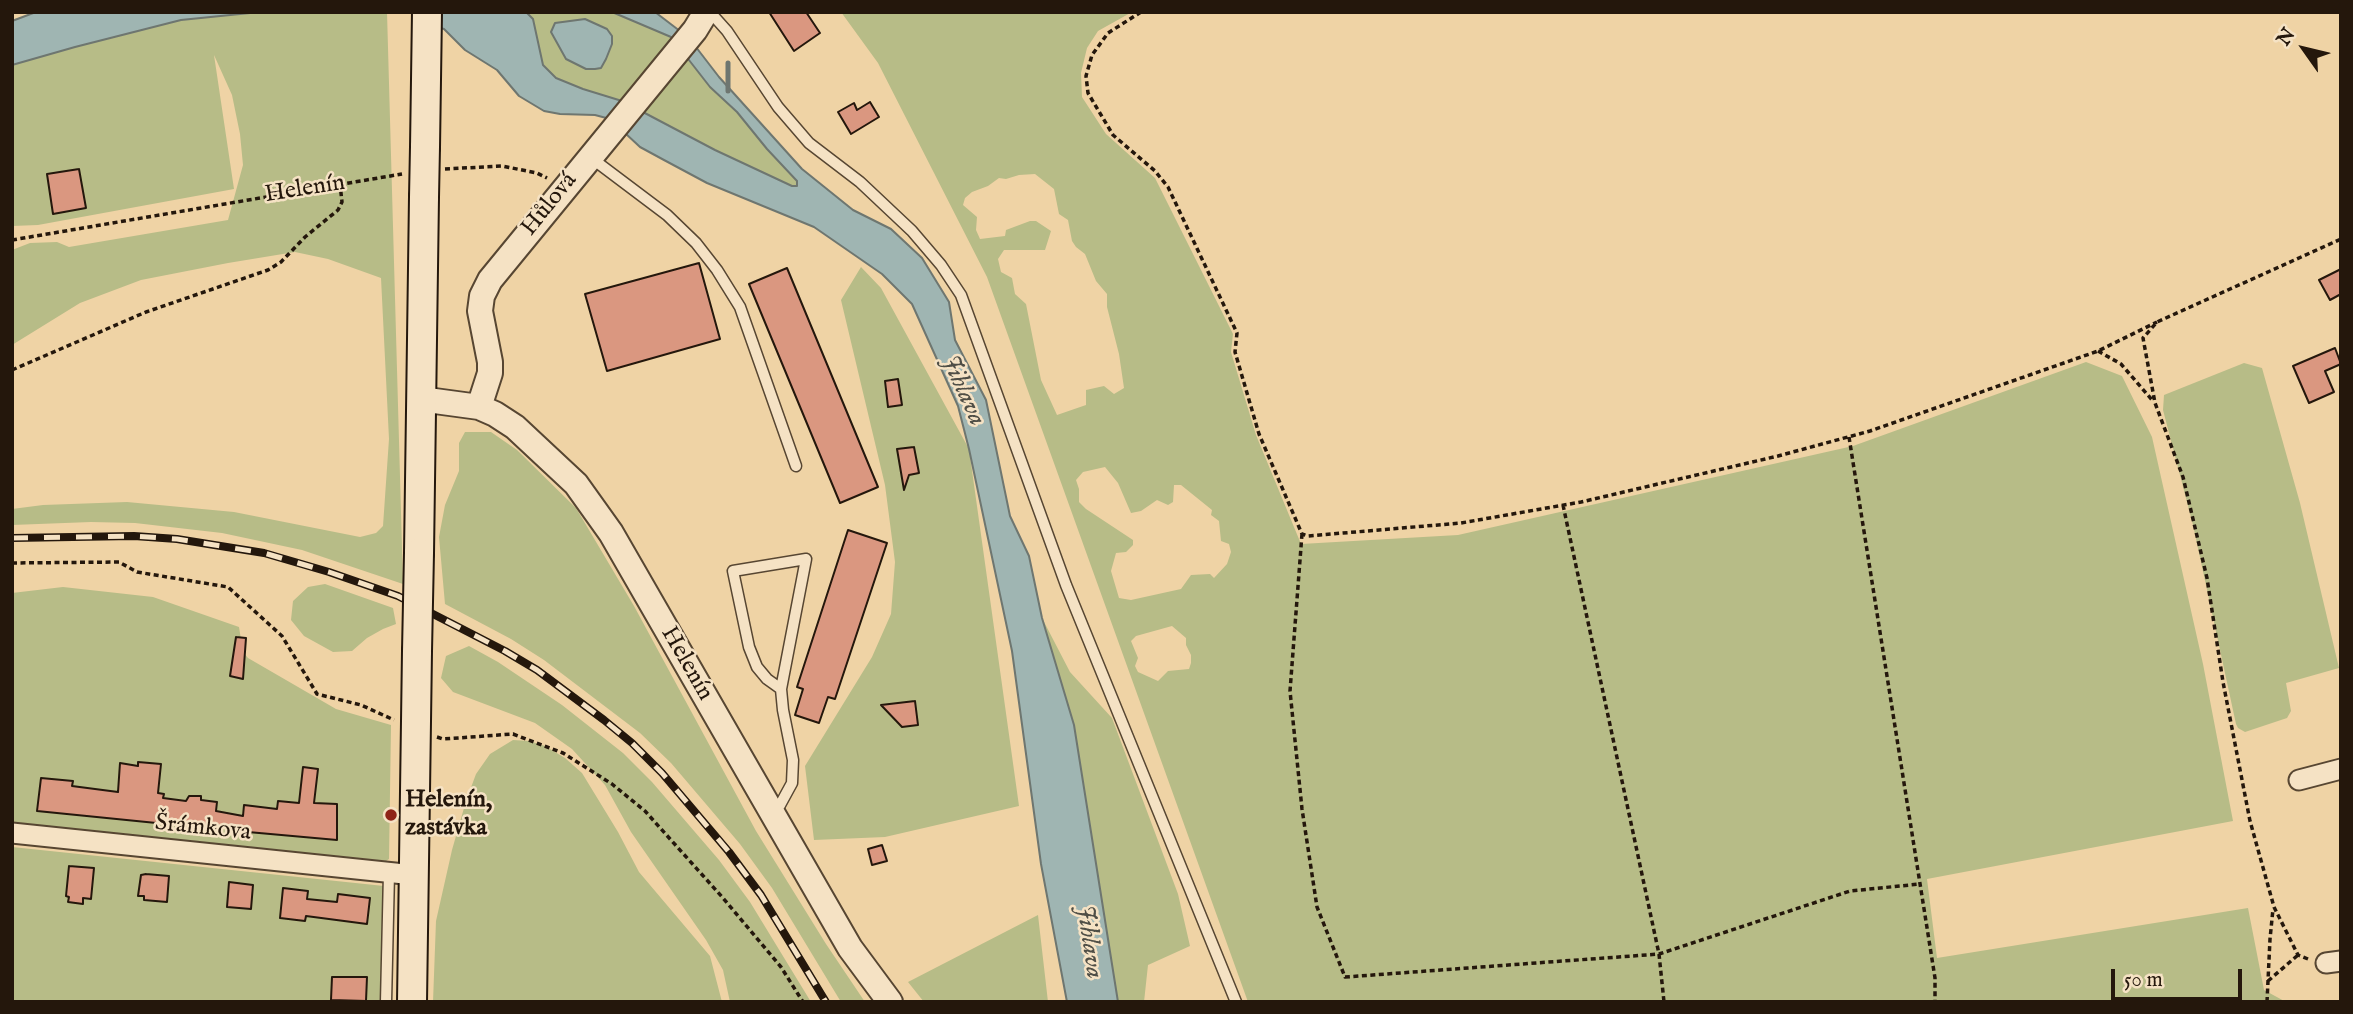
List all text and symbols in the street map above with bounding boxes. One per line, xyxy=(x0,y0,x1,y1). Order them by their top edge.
north arrow xyxy=(2269,14,2339,84)
text: N xyxy=(2272,24,2301,51)
street label: Hůlová xyxy=(516,168,584,242)
street label: Helenín xyxy=(263,169,347,211)
water label: Jihlava xyxy=(933,351,991,431)
street label: Helenín xyxy=(653,622,719,706)
place label: Helenín, zastávka xyxy=(405,787,492,843)
marker: Helenín, zastávka xyxy=(383,807,399,823)
street label: Šrámkova xyxy=(154,810,252,848)
water label: Jihlava xyxy=(1067,903,1109,981)
scale bar xyxy=(2115,954,2246,998)
text: 50 m xyxy=(2124,967,2163,994)

